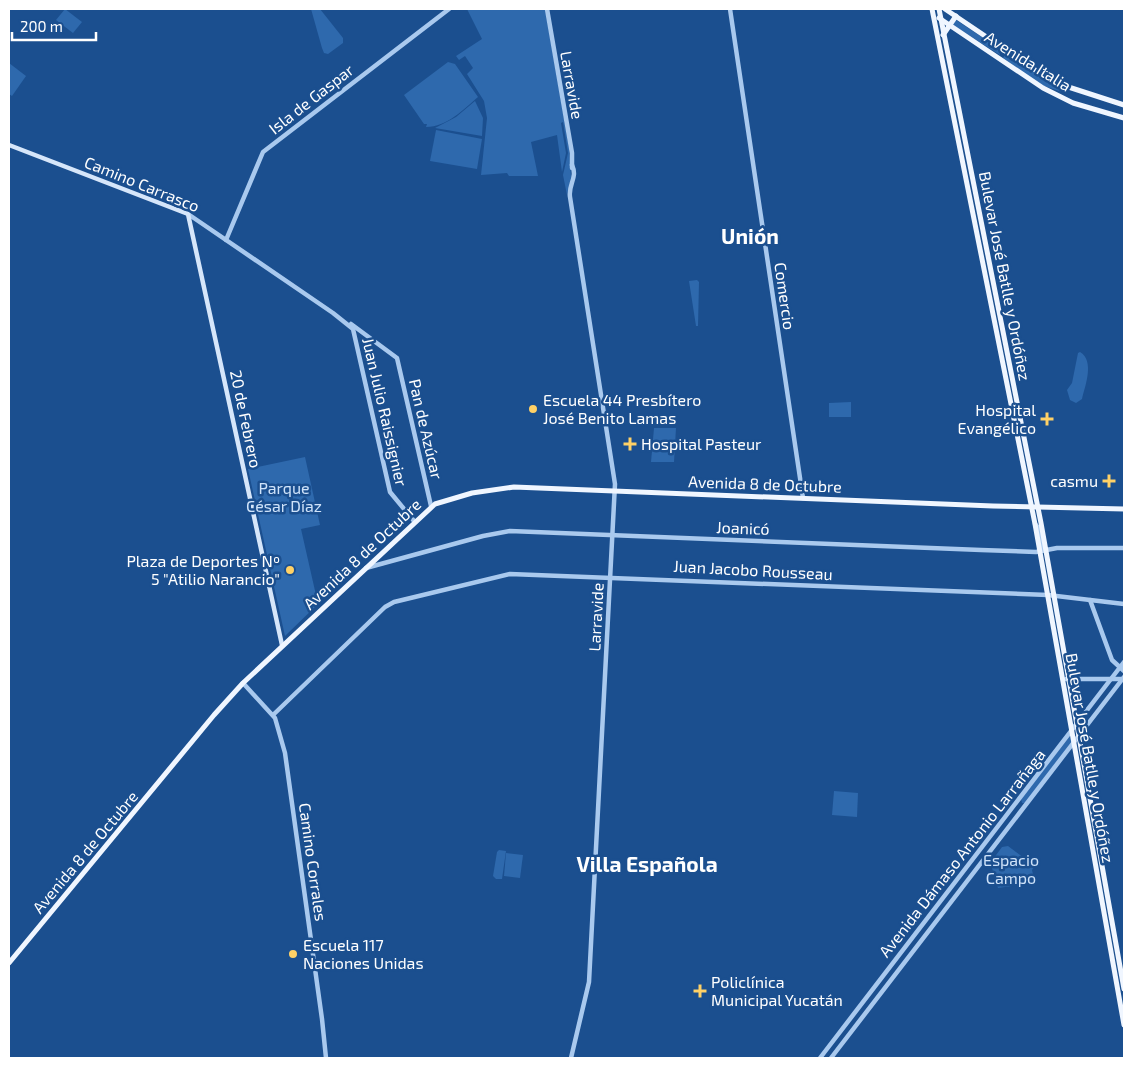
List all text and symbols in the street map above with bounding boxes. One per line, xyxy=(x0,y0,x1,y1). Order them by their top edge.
scale bar xyxy=(12,10,96,42)
text: 200 m xyxy=(20,17,63,35)
street label: Avenida Italia xyxy=(982,27,1075,95)
street label: Larravide xyxy=(557,49,588,120)
street label: Isla de Gaspar xyxy=(265,59,357,138)
street label: Camino Carrasco xyxy=(82,152,202,215)
street label: Bulevar José Batlle y Ordóñez xyxy=(976,170,1035,382)
district label: Unión xyxy=(721,223,779,248)
street label: Comercio xyxy=(771,261,800,331)
street label: Juan Julio Raissignier xyxy=(359,336,412,489)
street label: 20 de Febrero xyxy=(227,368,266,470)
street label: Pan de Azúcar xyxy=(406,377,447,481)
place label: Escuela 44 Presbítero José Benito Lamas xyxy=(543,390,701,427)
place label: Hospital Evangélico xyxy=(958,400,1036,437)
marker: Escuela 44 Presbítero José Benito Lamas xyxy=(527,403,539,415)
marker: Hospital Evangélico xyxy=(1040,412,1054,426)
place label: Hospital Pasteur xyxy=(641,434,762,453)
marker: Hospital Pasteur xyxy=(623,437,637,451)
street label: Avenida 8 de Octubre xyxy=(688,471,842,496)
place label: casmu xyxy=(1050,471,1098,490)
marker: casmu xyxy=(1102,474,1116,488)
park label: Parque César Díaz xyxy=(246,478,322,515)
street label: Avenida 8 de Octubre xyxy=(299,494,424,613)
street label: Joanicó xyxy=(716,517,770,538)
place label: Plaza de Deportes Nº 5 "Atilio Narancio" xyxy=(126,551,280,588)
street label: Juan Jacobo Rousseau xyxy=(673,556,833,583)
marker: Plaza de Deportes Nº 5 "Atilio Narancio" xyxy=(284,564,296,576)
street label: Larravide xyxy=(584,582,607,652)
street label: Bulevar José Batlle y Ordóñez xyxy=(1063,652,1118,864)
street label: Avenida Dámaso Antonio Larrañaga xyxy=(874,745,1049,960)
street label: Avenida 8 de Octubre xyxy=(28,787,141,917)
street label: Camino Corrales xyxy=(296,802,331,922)
park label: Espacio Campo xyxy=(983,850,1039,887)
district label: Villa Española xyxy=(576,851,718,876)
place label: Escuela 117 Naciones Unidas xyxy=(303,935,424,972)
marker: Escuela 117 Naciones Unidas xyxy=(287,948,299,960)
place label: Policlínica Municipal Yucatán xyxy=(711,972,843,1009)
marker: Policlínica Municipal Yucatán xyxy=(693,984,707,998)

